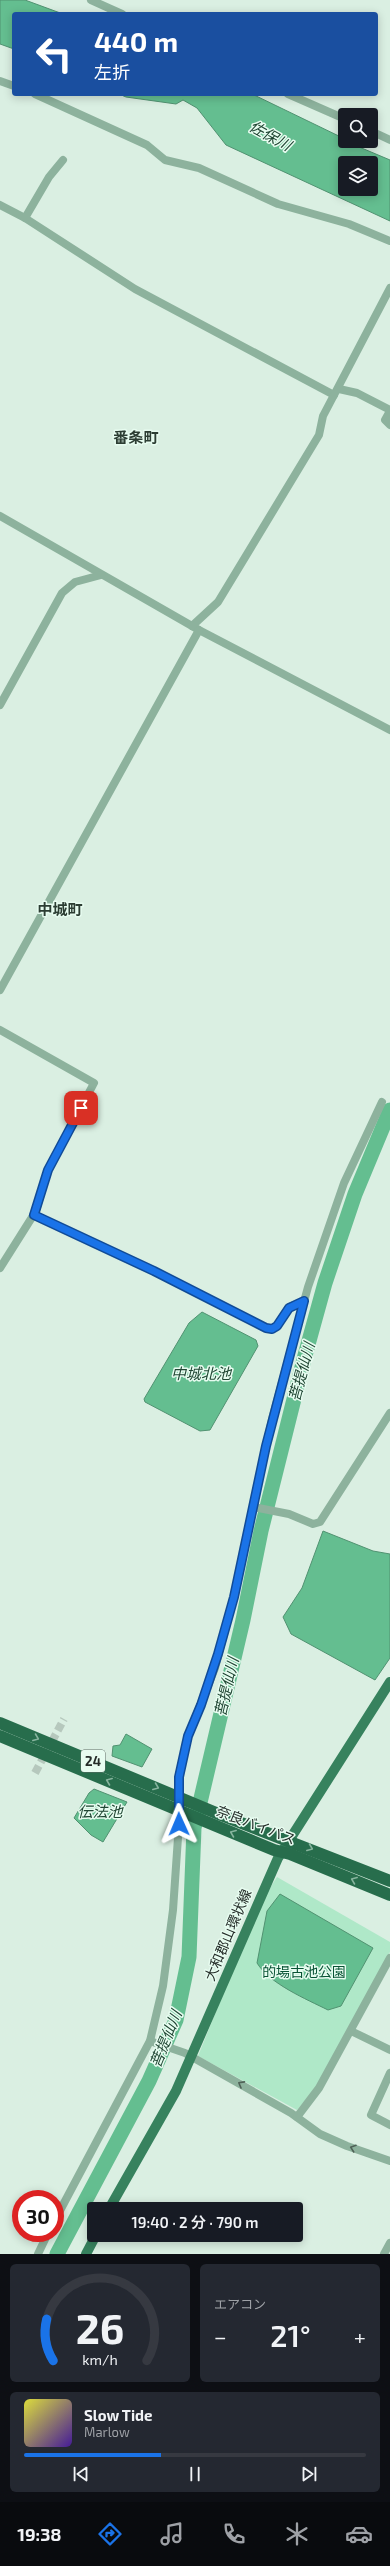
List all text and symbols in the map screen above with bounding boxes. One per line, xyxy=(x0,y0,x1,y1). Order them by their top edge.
text: 440 m xyxy=(94,24,178,58)
icon: left xyxy=(28,28,80,80)
text: 左折 xyxy=(94,61,130,83)
map controls xyxy=(338,108,378,196)
button: search xyxy=(338,108,378,148)
water label: 佐保川 xyxy=(246,116,296,155)
button: layers xyxy=(338,156,378,196)
district label: 番条町 xyxy=(113,428,159,446)
district label: 中城町 xyxy=(37,900,83,918)
pin xyxy=(64,1091,98,1125)
icon: arrive xyxy=(70,1097,92,1119)
water label: 菩提仙川 xyxy=(285,1339,318,1403)
water label: 中城北池 xyxy=(171,1364,233,1382)
water label: 菩提仙川 xyxy=(211,1654,242,1718)
one-way arrow xyxy=(33,1733,40,1741)
road number: 24 xyxy=(81,1750,105,1772)
one-way arrow xyxy=(106,1778,114,1786)
one-way arrow xyxy=(152,1782,160,1790)
water label: 伝法池 xyxy=(77,1802,124,1820)
street label: 奈良バイパス xyxy=(214,1802,298,1847)
position arrow xyxy=(158,1803,200,1845)
one-way arrow xyxy=(230,1830,237,1838)
one-way arrow xyxy=(307,1844,314,1852)
one-way arrow xyxy=(350,1877,357,1885)
street label: 大和郡山環状線 xyxy=(201,1886,255,1983)
park label: 的場古池公園 xyxy=(262,1963,346,1980)
water label: 菩提仙川 xyxy=(145,2006,185,2070)
one-way arrow xyxy=(237,2082,245,2089)
one-way arrow xyxy=(350,2145,357,2153)
speed limit sign: 30 xyxy=(12,2190,64,2242)
text: 19:40 · 2 分 · 790 m xyxy=(131,2213,259,2231)
text: エアコン xyxy=(214,2296,266,2312)
text: 26 xyxy=(76,2302,124,2352)
text: 21° xyxy=(270,2317,311,2353)
text: − xyxy=(214,2323,227,2349)
text: + xyxy=(354,2323,366,2349)
text: km/h xyxy=(82,2351,118,2368)
text: Slow Tide xyxy=(84,2406,152,2424)
text: Marlow xyxy=(84,2424,130,2440)
icon: previous xyxy=(70,2463,92,2485)
icon: pause xyxy=(184,2463,206,2485)
icon: next xyxy=(298,2463,320,2485)
icon: directions xyxy=(96,2520,124,2548)
icon: music xyxy=(158,2520,186,2548)
icon: phone xyxy=(220,2520,248,2548)
icon: climate xyxy=(283,2520,311,2548)
icon: car xyxy=(345,2520,373,2548)
text: 19:38 xyxy=(17,2523,62,2545)

